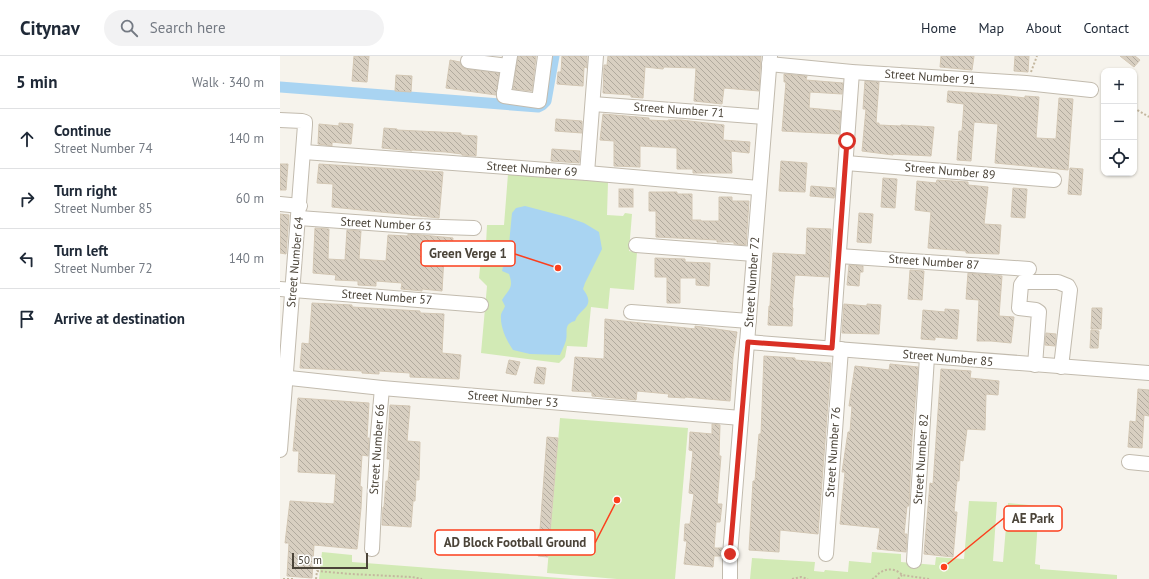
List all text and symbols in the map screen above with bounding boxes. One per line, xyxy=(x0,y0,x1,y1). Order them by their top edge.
search box xyxy=(104,10,384,46)
text: Citynav xyxy=(20,16,80,40)
icon: search xyxy=(118,17,140,39)
text: Search here xyxy=(150,18,226,37)
text: Home xyxy=(921,19,956,37)
text: Map xyxy=(978,19,1004,37)
text: About xyxy=(1026,19,1062,37)
text: Contact xyxy=(1084,19,1129,37)
street label: Street Number 91 xyxy=(884,66,976,87)
map controls xyxy=(1101,68,1137,176)
button: + xyxy=(1101,68,1137,104)
text: 5 min xyxy=(16,71,57,93)
text: Walk · 340 m xyxy=(192,74,264,91)
street label: Street Number 71 xyxy=(633,99,725,120)
button: − xyxy=(1101,104,1137,140)
text: Continue xyxy=(54,121,111,140)
icon: ahead xyxy=(16,128,38,150)
text: 140 m xyxy=(229,130,264,147)
route start xyxy=(838,132,856,150)
text: Street Number 74 xyxy=(54,140,153,157)
button: locate xyxy=(1101,140,1137,176)
street label: Street Number 69 xyxy=(486,158,578,179)
street label: Street Number 89 xyxy=(904,159,996,182)
text: Turn right xyxy=(54,181,117,200)
icon: right xyxy=(16,188,38,210)
text: 60 m xyxy=(236,190,264,207)
text: Street Number 85 xyxy=(54,200,153,217)
street label: Street Number 63 xyxy=(340,214,432,233)
street label: Street Number 64 xyxy=(283,215,306,308)
street label: Street Number 72 xyxy=(741,236,762,328)
text: Turn left xyxy=(54,241,108,260)
callout: Green Verge 1 xyxy=(421,241,515,266)
text: Green Verge 1 xyxy=(429,245,507,262)
icon: left xyxy=(16,248,38,270)
text: 140 m xyxy=(229,250,264,267)
street label: Street Number 87 xyxy=(888,251,980,272)
text: Street Number 72 xyxy=(54,260,153,277)
street label: Street Number 57 xyxy=(341,286,433,307)
icon: arrive xyxy=(16,308,38,330)
text: Arrive at destination xyxy=(54,309,185,328)
street label: Street Number 85 xyxy=(902,346,994,369)
street label: Street Number 53 xyxy=(467,387,559,410)
street label: Street Number 66 xyxy=(366,403,387,495)
street label: Street Number 76 xyxy=(822,406,843,498)
street label: Street Number 82 xyxy=(910,413,931,505)
callout: AE Park xyxy=(1004,506,1062,531)
text: AE Park xyxy=(1012,510,1055,527)
callout: AD Block Football Ground xyxy=(435,530,595,555)
text: AD Block Football Ground xyxy=(444,534,586,551)
route end xyxy=(721,545,739,563)
scale bar xyxy=(292,551,368,570)
text: 50 m xyxy=(298,553,322,567)

